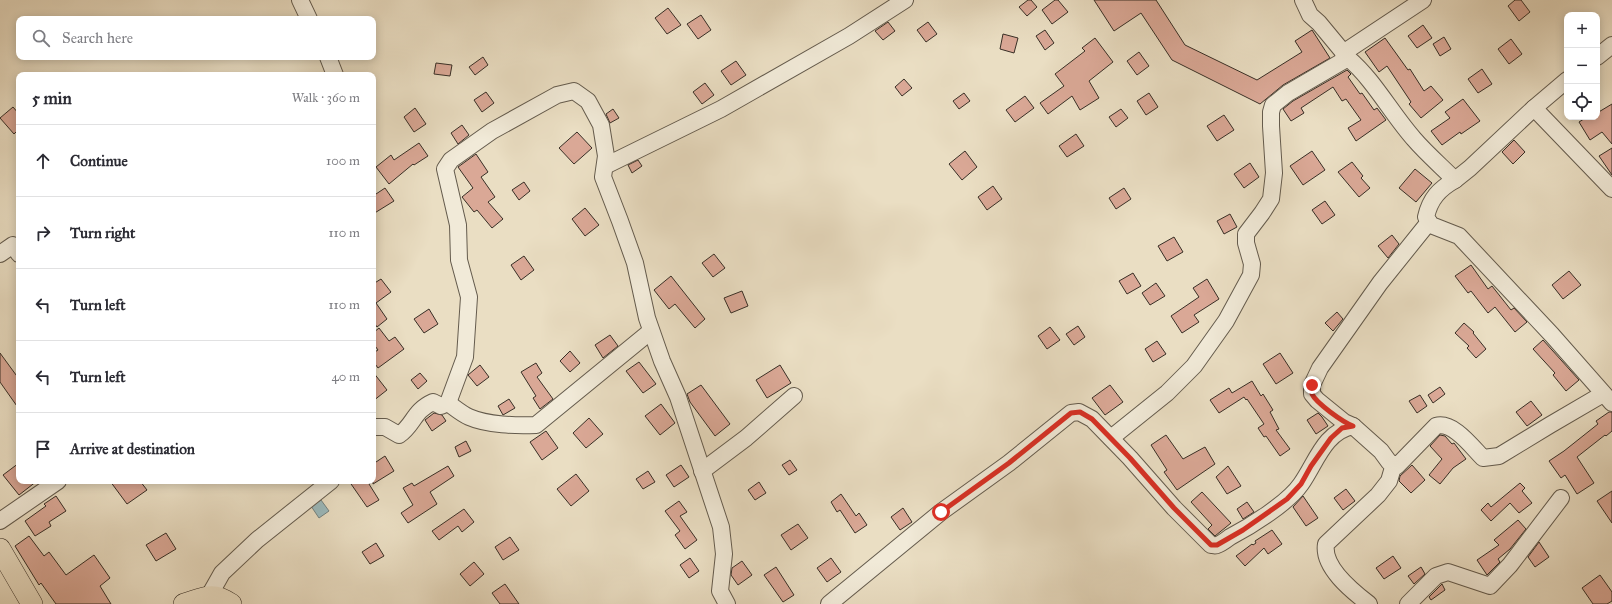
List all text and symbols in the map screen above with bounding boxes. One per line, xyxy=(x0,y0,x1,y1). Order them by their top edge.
map controls xyxy=(1564,12,1600,120)
button: + xyxy=(1564,12,1600,48)
search box xyxy=(16,16,376,60)
icon: search xyxy=(30,27,52,49)
text: Search here xyxy=(62,29,133,47)
button: − xyxy=(1564,48,1600,84)
button: locate xyxy=(1564,84,1600,120)
text: 5 min xyxy=(32,88,72,109)
text: Walk · 360 m xyxy=(292,90,360,106)
icon: ahead xyxy=(32,150,54,172)
text: Continue xyxy=(70,152,128,170)
text: 100 m xyxy=(326,153,360,169)
icon: right xyxy=(32,222,54,244)
text: Turn right xyxy=(70,224,135,242)
text: 110 m xyxy=(328,225,360,241)
icon: left xyxy=(32,294,54,316)
text: Turn left xyxy=(70,296,126,314)
text: 110 m xyxy=(328,297,360,313)
icon: left xyxy=(32,366,54,388)
text: Turn left xyxy=(70,368,126,386)
text: 40 m xyxy=(331,369,360,385)
route end xyxy=(1303,376,1321,394)
icon: arrive xyxy=(32,438,54,460)
text: Arrive at destination xyxy=(70,440,195,458)
route start xyxy=(932,503,950,521)

